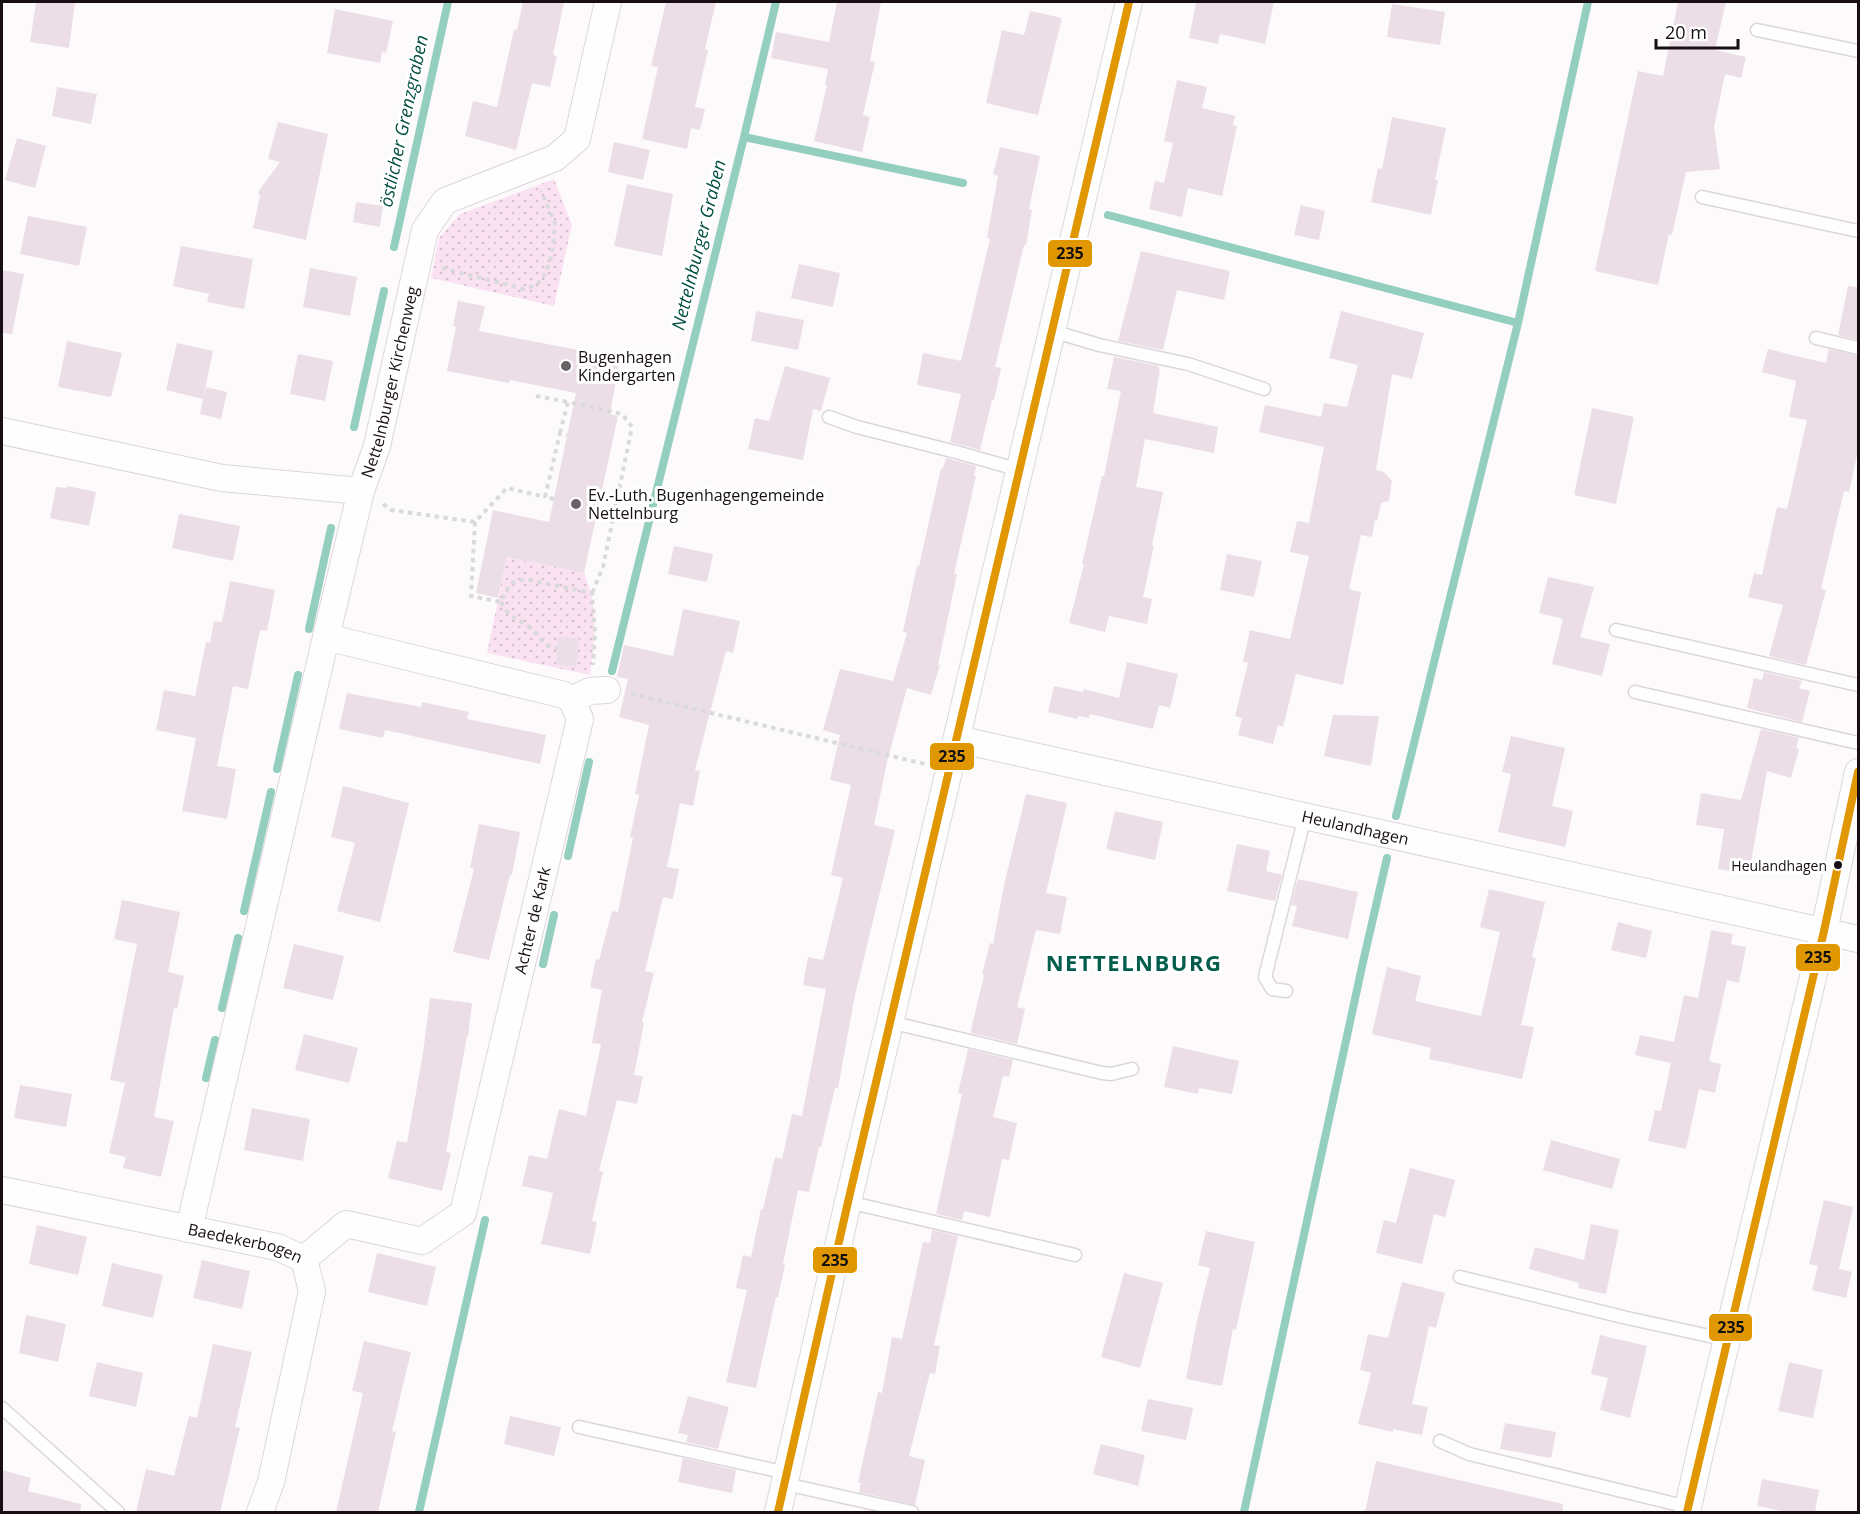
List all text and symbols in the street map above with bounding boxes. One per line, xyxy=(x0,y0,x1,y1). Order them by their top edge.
scale bar xyxy=(1656,12,1738,50)
text: 20 m xyxy=(1665,20,1707,44)
water label: östlicher Grenzgraben xyxy=(373,33,433,209)
water label: Nettelnburger Graben xyxy=(665,157,731,332)
line badge: 235 xyxy=(1047,239,1093,268)
text: 235 xyxy=(1056,242,1084,264)
street label: Nettelnburger Kirchenweg xyxy=(356,284,423,481)
place label: Bugenhagen Kindergarten xyxy=(578,346,676,386)
marker: Bugenhagen Kindergarten xyxy=(559,359,573,373)
place label: Ev.-Luth. Bugenhagengemeinde Nettelnburg xyxy=(588,484,824,524)
marker: Ev.-Luth. Bugenhagengemeinde Nettelnburg xyxy=(569,497,583,511)
line badge: 235 xyxy=(929,742,975,771)
text: 235 xyxy=(938,745,966,767)
street label: Heulandhagen xyxy=(1300,805,1411,850)
place label: Heulandhagen xyxy=(1731,856,1827,875)
marker: Heulandhagen xyxy=(1832,859,1844,871)
street label: Achter de Kark xyxy=(509,864,556,976)
line badge: 235 xyxy=(1795,943,1841,972)
text: 235 xyxy=(1804,946,1832,968)
district label: NETTELNBURG xyxy=(1046,947,1222,977)
street label: Baedekerbogen xyxy=(186,1218,306,1268)
line badge: 235 xyxy=(812,1246,858,1274)
text: 235 xyxy=(821,1249,849,1271)
line badge: 235 xyxy=(1708,1313,1753,1342)
text: 235 xyxy=(1717,1316,1745,1338)

